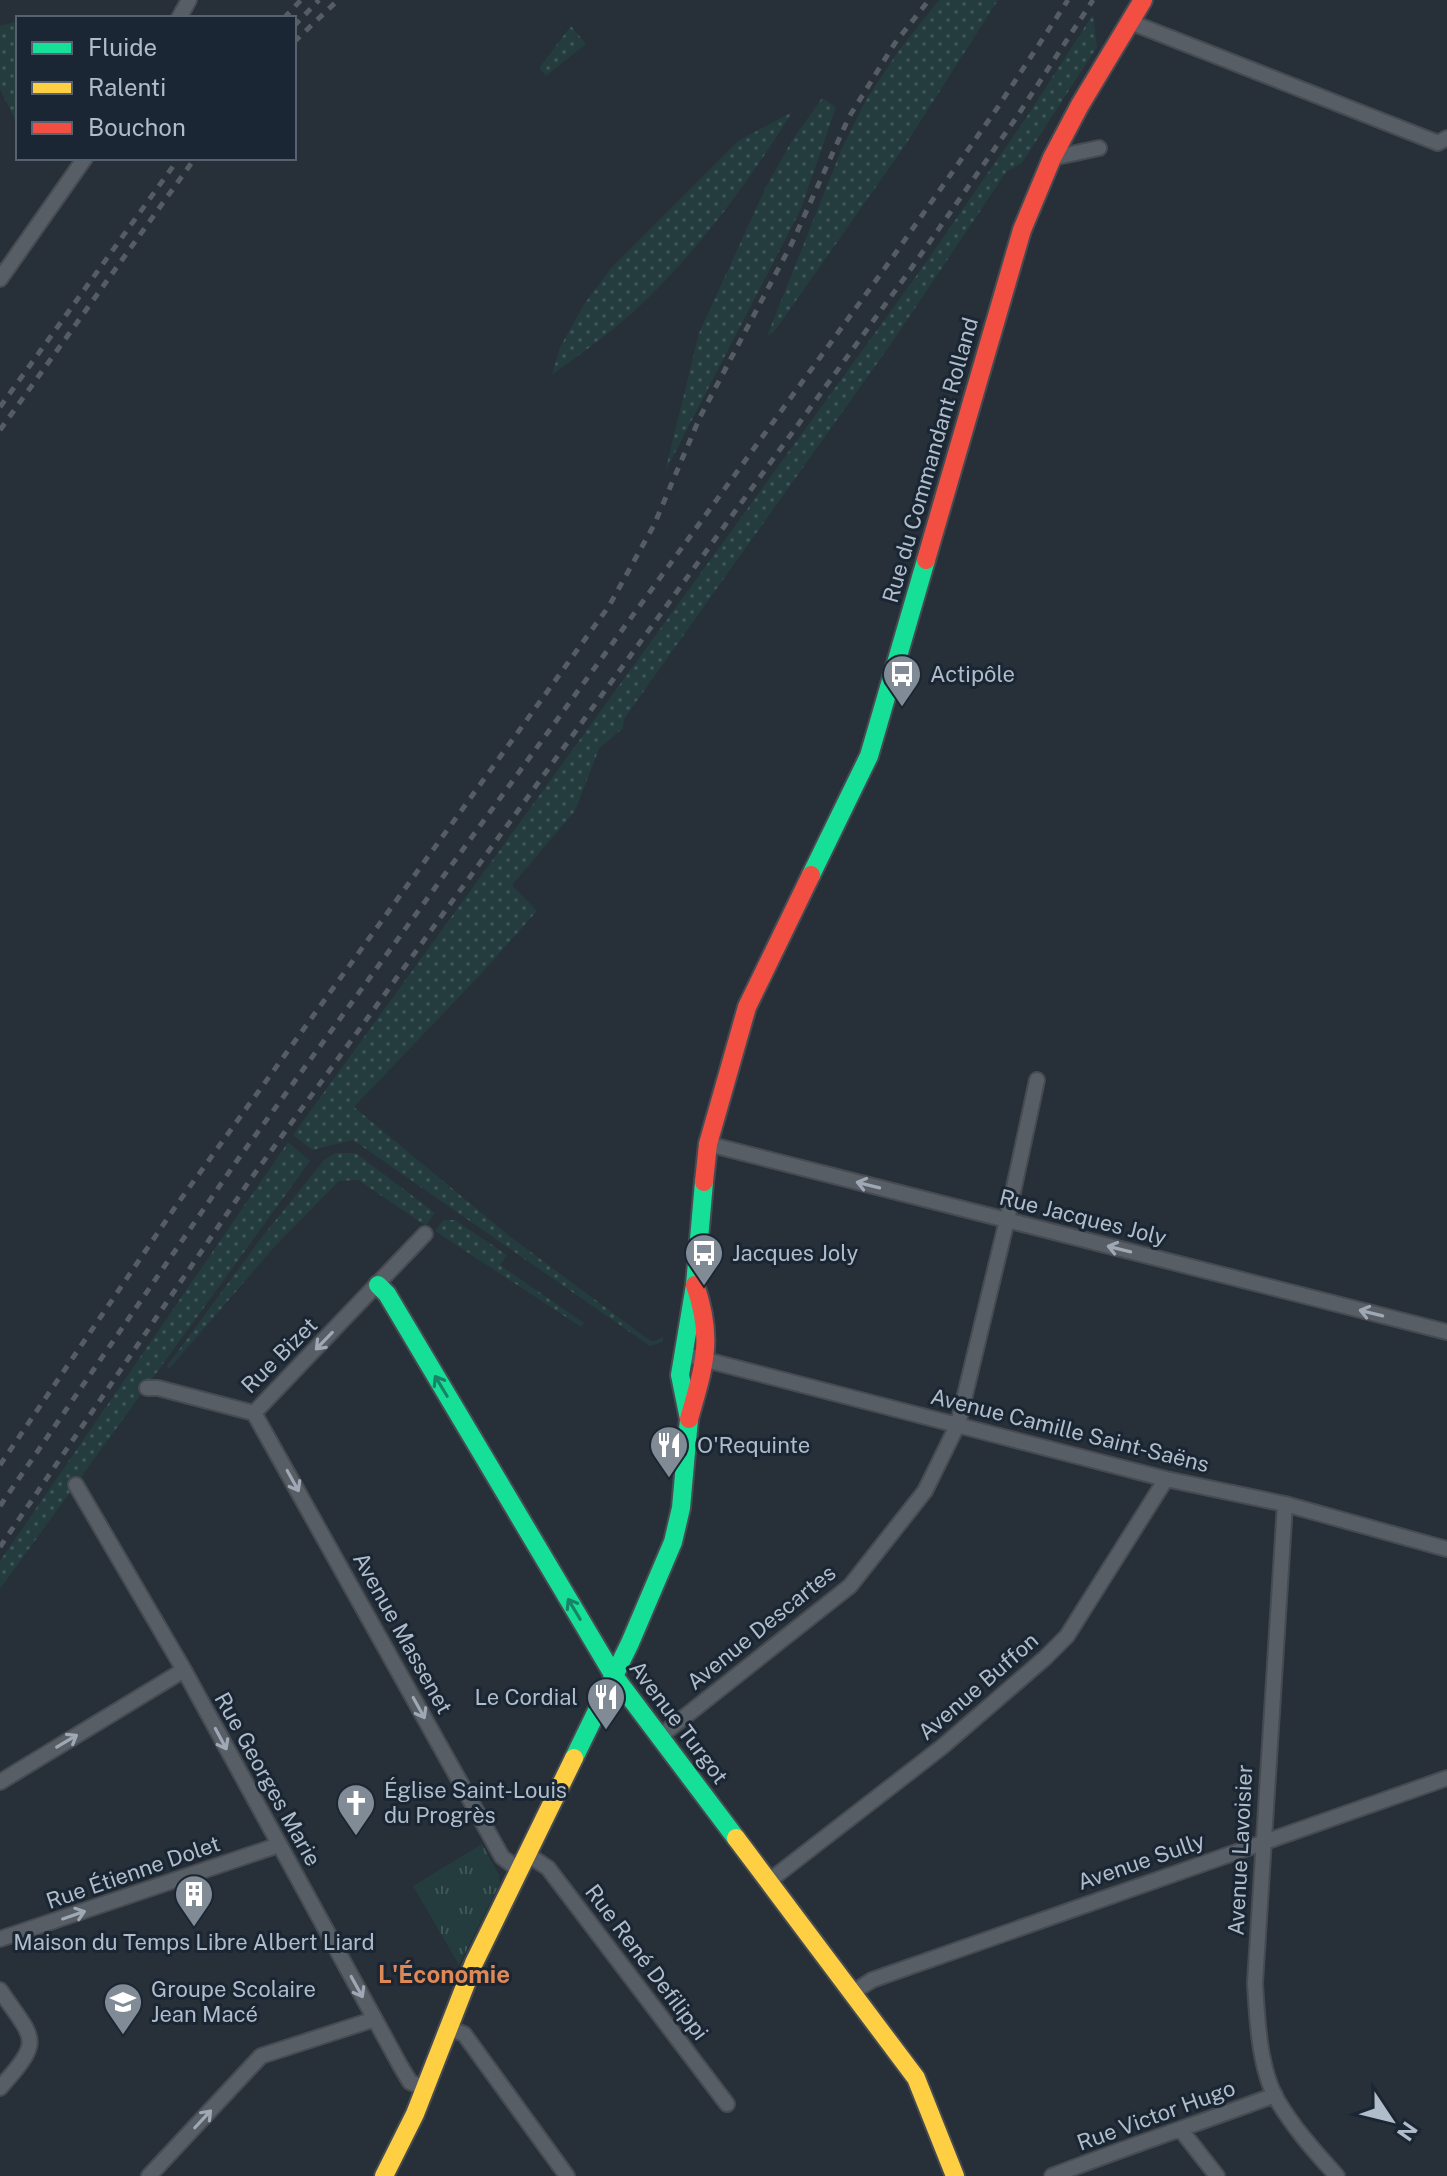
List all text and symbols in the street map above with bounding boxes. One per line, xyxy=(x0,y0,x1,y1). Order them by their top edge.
legend xyxy=(16,16,296,160)
text: Fluide xyxy=(88,33,157,61)
text: Ralenti xyxy=(88,73,166,101)
text: Bouchon xyxy=(88,113,186,141)
street label: Rue du Commandant Rolland xyxy=(877,314,983,606)
bus stop icon: Actipôle xyxy=(881,653,923,708)
place label: Actipôle xyxy=(930,661,1015,687)
one-way arrow xyxy=(855,1176,881,1191)
street label: Rue Jacques Joly xyxy=(997,1184,1170,1250)
bus stop icon: Jacques Joly xyxy=(683,1232,725,1287)
place label: Jacques Joly xyxy=(732,1240,858,1266)
one-way arrow xyxy=(1107,1240,1133,1255)
one-way arrow xyxy=(1359,1305,1385,1320)
street label: Rue Bizet xyxy=(236,1312,322,1398)
one-way arrow xyxy=(314,1331,333,1351)
one-way arrow xyxy=(433,1375,449,1398)
street label: Avenue Camille Saint-Saëns xyxy=(928,1383,1212,1477)
restaurant icon: O'Requinte xyxy=(648,1424,690,1479)
place label: O'Requinte xyxy=(697,1432,810,1458)
one-way arrow xyxy=(285,1469,301,1492)
street label: Avenue Massenet xyxy=(348,1548,458,1718)
street label: Avenue Descartes xyxy=(681,1559,841,1695)
one-way arrow xyxy=(566,1598,582,1621)
street label: Avenue Buffon xyxy=(913,1627,1043,1745)
street label: Avenue Turgot xyxy=(624,1655,734,1789)
restaurant icon: Le Cordial xyxy=(585,1676,627,1731)
place label: Le Cordial xyxy=(475,1684,578,1710)
street label: Rue Georges Marie xyxy=(209,1688,327,1870)
one-way arrow xyxy=(411,1696,427,1719)
one-way arrow xyxy=(214,1727,230,1750)
one-way arrow xyxy=(55,1733,78,1749)
street label: Avenue Lavoisier xyxy=(1223,1764,1257,1936)
place label: Église Saint-Louis du Progrès xyxy=(384,1777,567,1828)
church icon: Église Saint-Louis du Progrès xyxy=(335,1782,377,1837)
street label: Avenue Sully xyxy=(1074,1827,1208,1895)
street label: Rue Étienne Dolet xyxy=(43,1830,223,1914)
building icon: Maison du Temps Libre Albert Liard xyxy=(173,1873,215,1928)
street label: Rue René Defilippi xyxy=(580,1879,714,2045)
one-way arrow xyxy=(61,1907,86,1922)
place label: Maison du Temps Libre Albert Liard xyxy=(13,1929,375,1955)
district label: L'Économie xyxy=(378,1960,510,1988)
one-way arrow xyxy=(349,1975,365,1998)
place label: Groupe Scolaire Jean Macé xyxy=(151,1976,316,2027)
school or university icon: Groupe Scolaire Jean Macé xyxy=(102,1981,144,2036)
street label: Rue Victor Hugo xyxy=(1073,2074,1239,2156)
north arrow xyxy=(1351,2080,1431,2160)
one-way arrow xyxy=(193,2109,212,2129)
text: N xyxy=(1392,2117,1423,2146)

